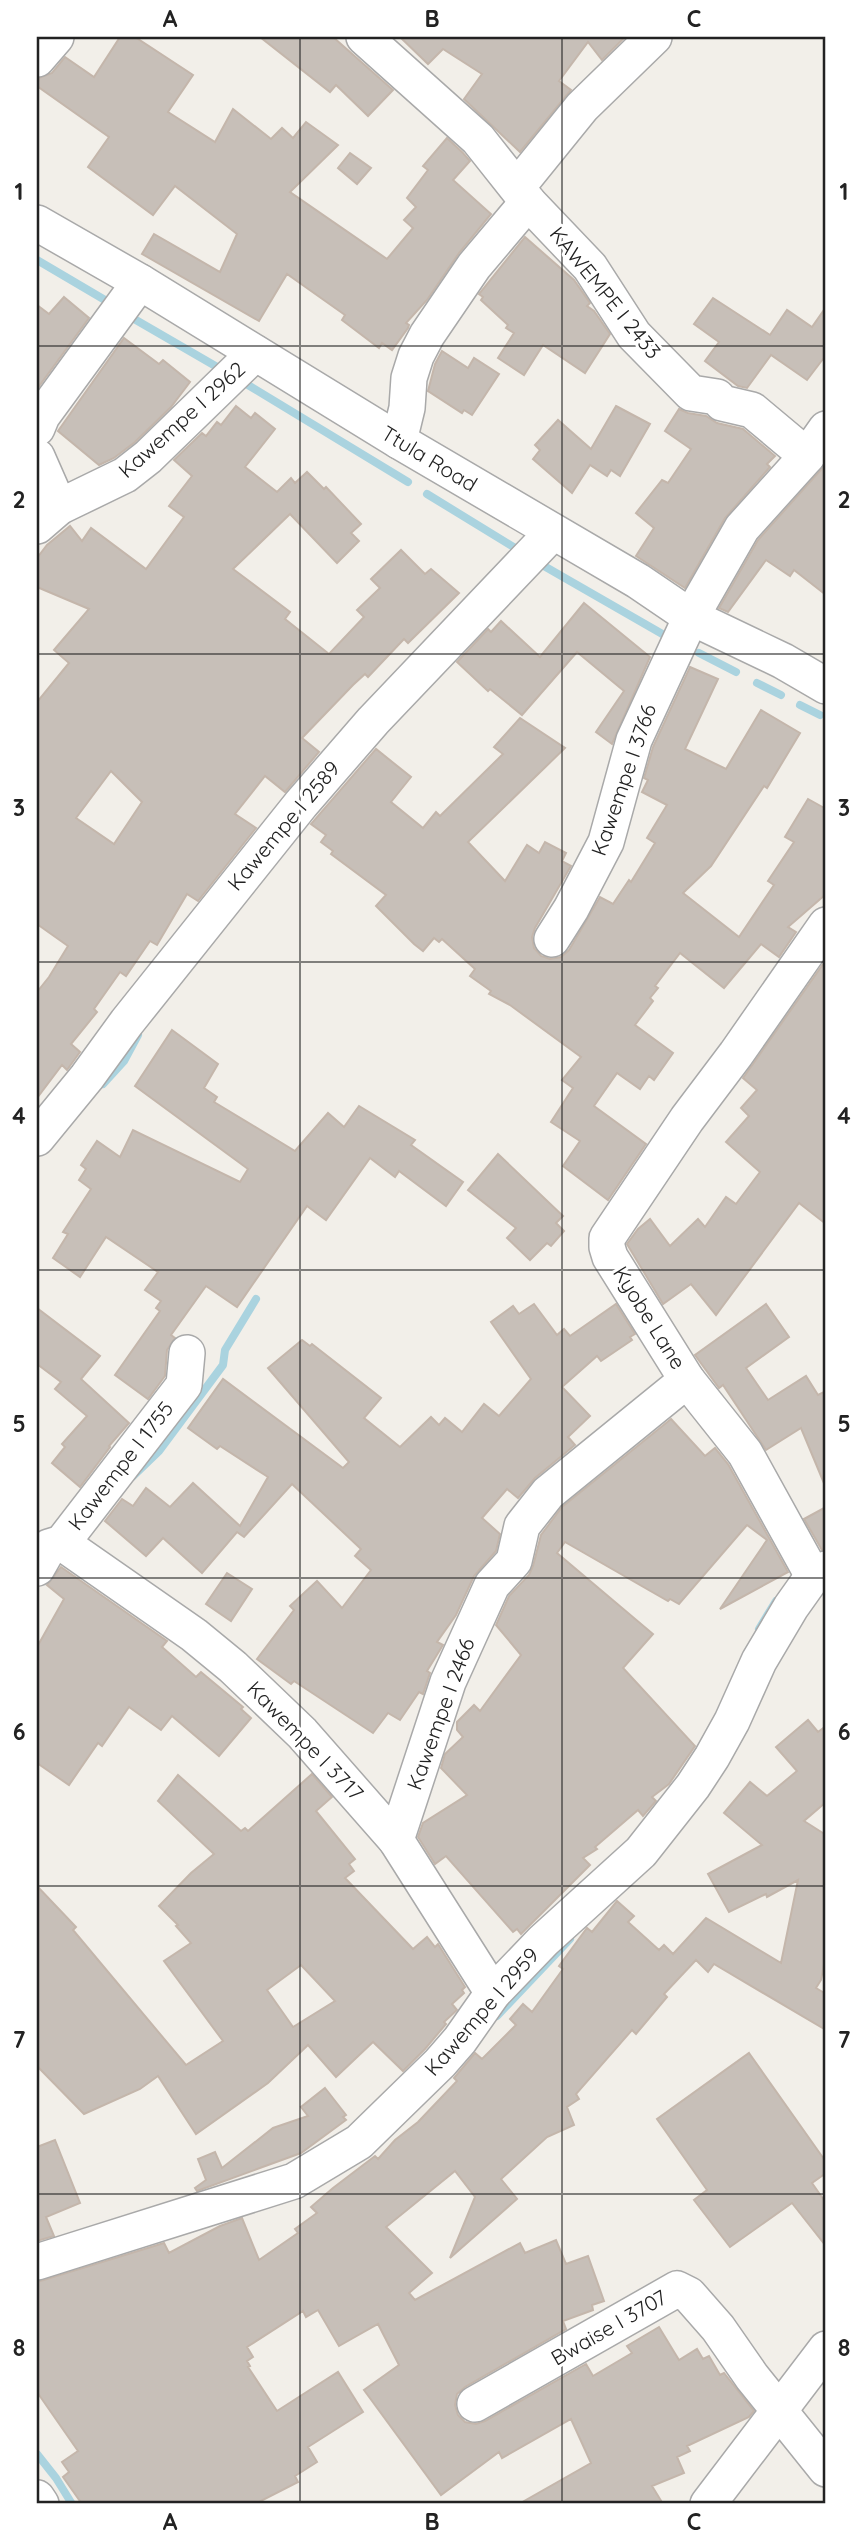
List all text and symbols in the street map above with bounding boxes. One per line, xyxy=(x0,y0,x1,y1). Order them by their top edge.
text: A xyxy=(163,4,178,33)
text: B xyxy=(424,4,440,33)
text: C xyxy=(687,4,701,33)
text: 1 xyxy=(15,177,23,206)
text: 1 xyxy=(840,177,848,206)
street label: KAWEMPE I 2433 xyxy=(545,221,667,364)
street label: Kawempe I 2962 xyxy=(113,356,250,483)
street label: Ttula Road xyxy=(377,419,482,497)
text: 2 xyxy=(12,485,26,514)
text: 2 xyxy=(837,485,851,514)
street label: Kawempe I 3766 xyxy=(585,700,661,859)
street label: Kawempe I 2589 xyxy=(222,755,345,895)
text: 3 xyxy=(13,793,25,822)
text: 3 xyxy=(838,793,850,822)
text: 4 xyxy=(12,1101,26,1130)
text: 4 xyxy=(837,1101,851,1130)
street label: Kyobe Lane xyxy=(608,1261,692,1374)
street label: Kawempe I 1755 xyxy=(62,1396,179,1535)
text: 5 xyxy=(12,1409,26,1438)
text: 5 xyxy=(837,1409,851,1438)
street label: Kawempe I 2466 xyxy=(401,1634,480,1793)
street label: Kawempe I 3717 xyxy=(242,1675,369,1806)
text: 6 xyxy=(13,1717,25,1746)
text: 6 xyxy=(838,1717,850,1746)
street label: Kawempe I 2959 xyxy=(418,1942,544,2081)
text: 7 xyxy=(13,2025,26,2054)
text: 7 xyxy=(838,2025,851,2054)
street label: Bwaise I 3707 xyxy=(546,2283,671,2371)
text: 8 xyxy=(13,2333,25,2362)
text: 8 xyxy=(838,2333,850,2362)
text: A xyxy=(163,2507,178,2536)
text: B xyxy=(424,2507,440,2536)
text: C xyxy=(687,2507,701,2536)

